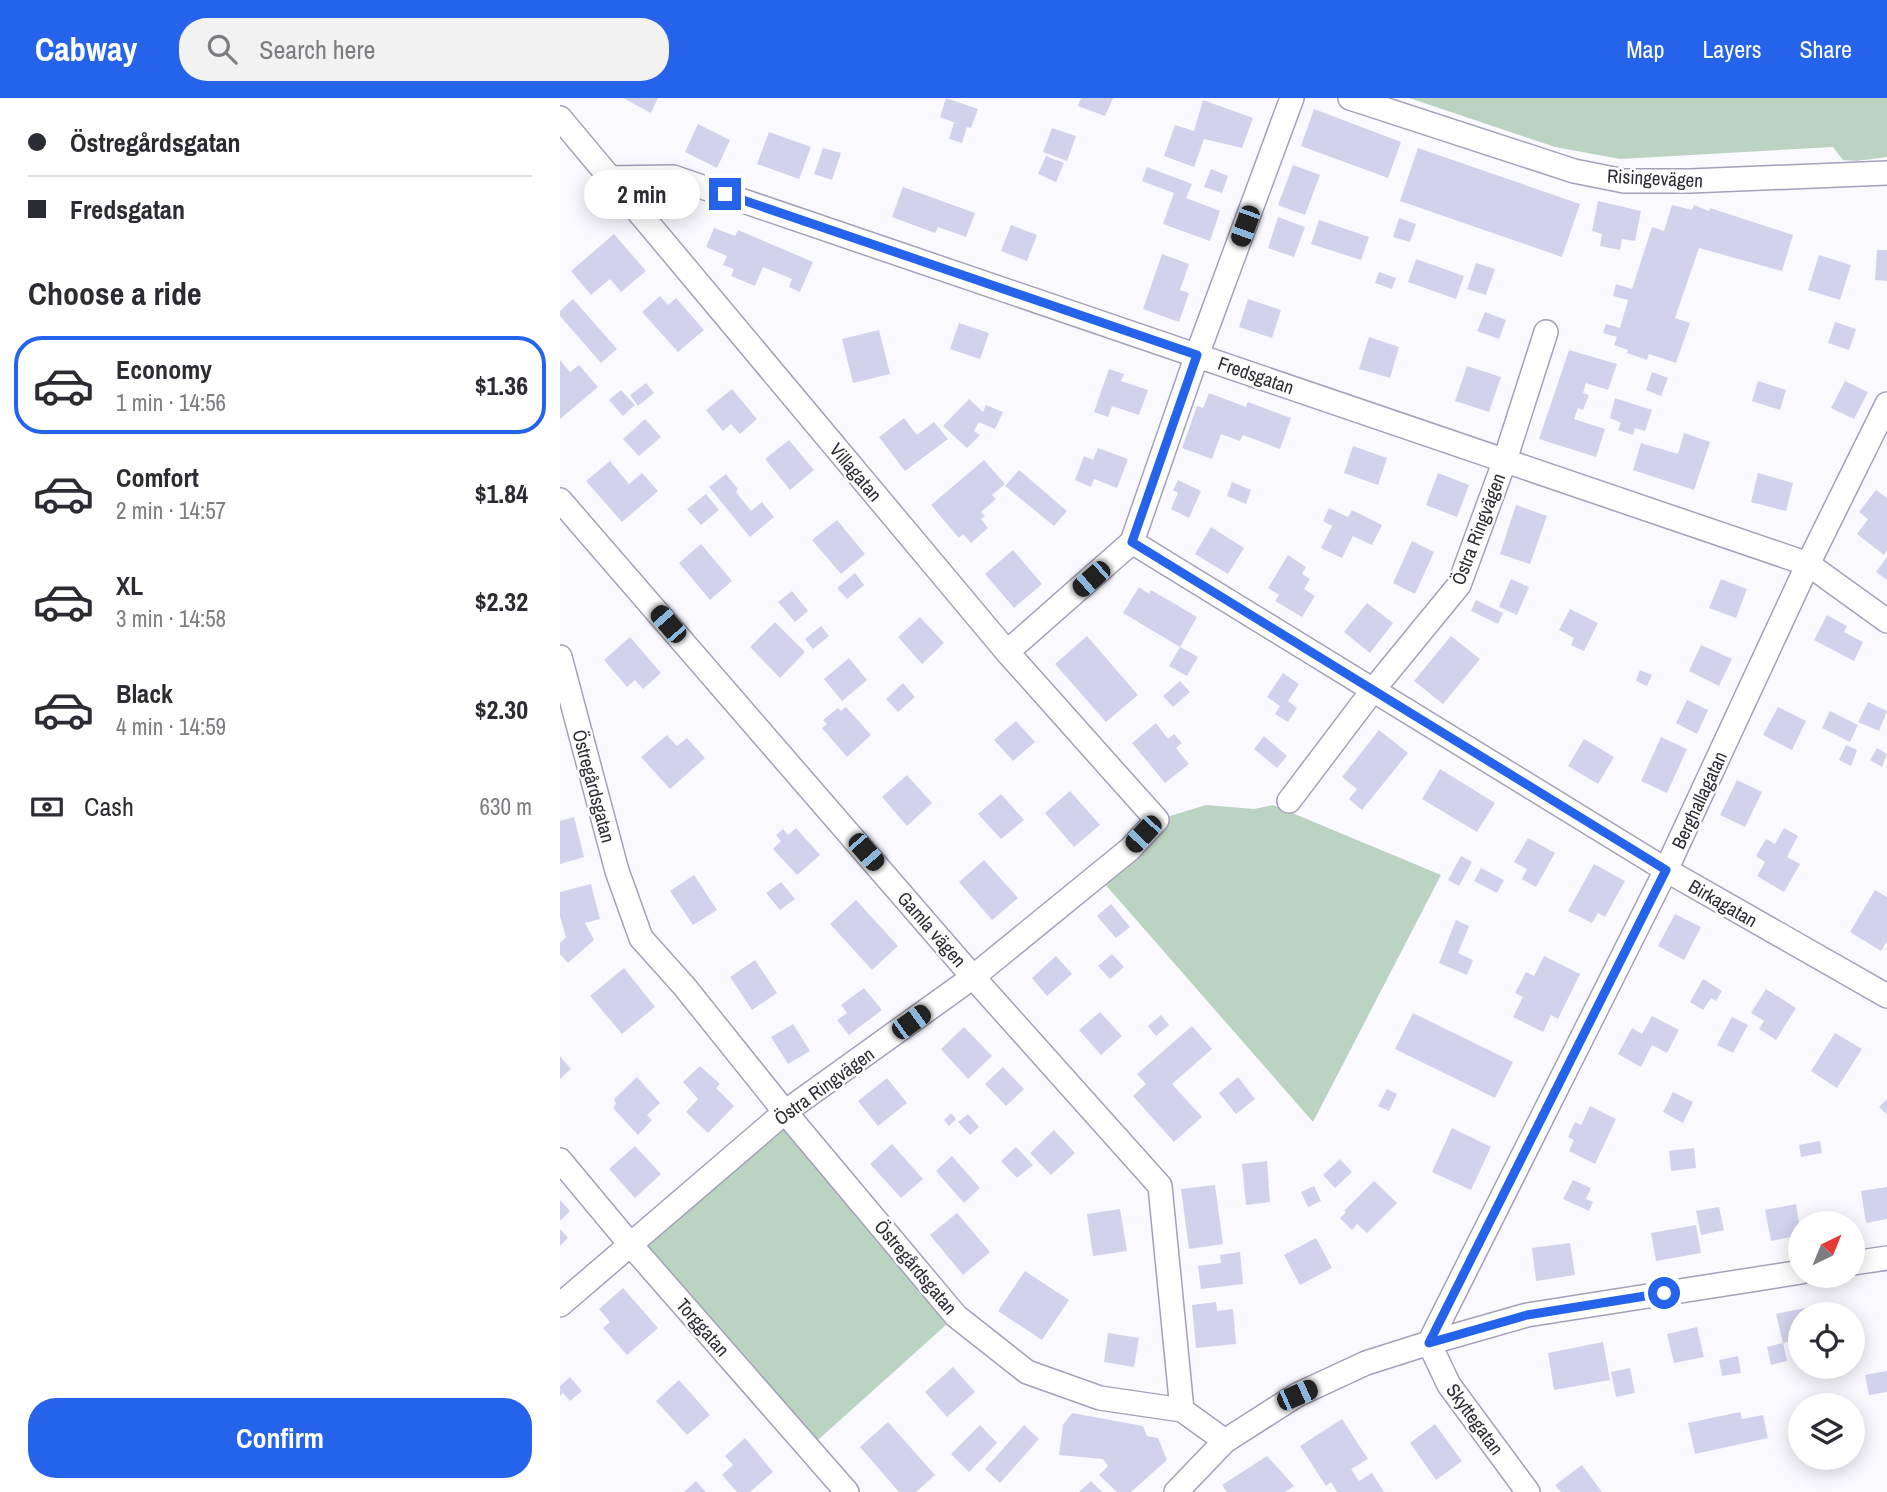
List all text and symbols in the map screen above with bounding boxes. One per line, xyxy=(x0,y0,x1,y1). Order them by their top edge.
search box xyxy=(179,18,669,81)
text: Cabway xyxy=(35,27,137,71)
icon: search xyxy=(203,30,241,68)
text: Search here xyxy=(259,32,375,67)
text: Map xyxy=(1626,33,1664,65)
text: Layers xyxy=(1702,33,1761,65)
text: Share xyxy=(1799,33,1852,65)
text: Östregårdsgatan xyxy=(70,125,241,160)
street label: Risingevägen xyxy=(1606,163,1704,193)
callout: 2 min xyxy=(585,170,700,218)
route end xyxy=(709,178,741,210)
text: 2 min xyxy=(617,179,667,210)
text: Fredsgatan xyxy=(70,192,185,227)
car xyxy=(1228,203,1263,249)
text: Choose a ride xyxy=(28,272,202,315)
street label: Fredsgatan xyxy=(1215,350,1297,400)
text: Economy xyxy=(116,352,212,387)
icon: car xyxy=(32,354,95,417)
text: $1.36 xyxy=(475,368,528,403)
text: 1 min · 14:56 xyxy=(116,387,226,418)
street label: Villagatan xyxy=(824,437,888,507)
text: Comfort xyxy=(116,460,199,495)
icon: car xyxy=(32,462,95,525)
street label: Östra Ringvägen xyxy=(1445,469,1511,589)
text: $1.84 xyxy=(475,476,528,511)
text: 2 min · 14:57 xyxy=(116,495,226,526)
car xyxy=(1069,557,1114,601)
text: XL xyxy=(116,568,143,603)
icon: car xyxy=(32,570,95,633)
text: $2.32 xyxy=(475,584,528,619)
car xyxy=(647,601,690,647)
text: 3 min · 14:58 xyxy=(116,603,226,634)
text: Black xyxy=(116,676,173,711)
icon: car xyxy=(32,678,95,741)
text: $2.30 xyxy=(475,692,528,727)
text: 4 min · 14:59 xyxy=(116,711,226,742)
street label: Östregårdsgatan xyxy=(566,727,622,845)
street label: Berghallagatan xyxy=(1665,747,1733,853)
icon: cash xyxy=(28,788,66,826)
text: Cash xyxy=(84,789,134,824)
text: 630 m xyxy=(480,791,532,822)
car xyxy=(1121,811,1166,857)
car xyxy=(845,829,888,875)
street label: Birkagatan xyxy=(1684,873,1762,933)
street label: Gamla vägen xyxy=(892,886,972,972)
car xyxy=(888,1001,935,1043)
street label: Östra Ringvägen xyxy=(769,1041,879,1131)
north arrow xyxy=(1788,1211,1866,1288)
map controls xyxy=(1788,1211,1865,1470)
street label: Östregårdsgatan xyxy=(869,1214,963,1320)
route start xyxy=(1648,1277,1680,1309)
street label: Torggatan xyxy=(670,1292,736,1362)
button: locate xyxy=(1788,1302,1865,1379)
car xyxy=(1274,1377,1321,1413)
street label: Skyttegatan xyxy=(1440,1378,1510,1460)
button: layers xyxy=(1788,1393,1865,1470)
button: Confirm xyxy=(28,1398,532,1478)

